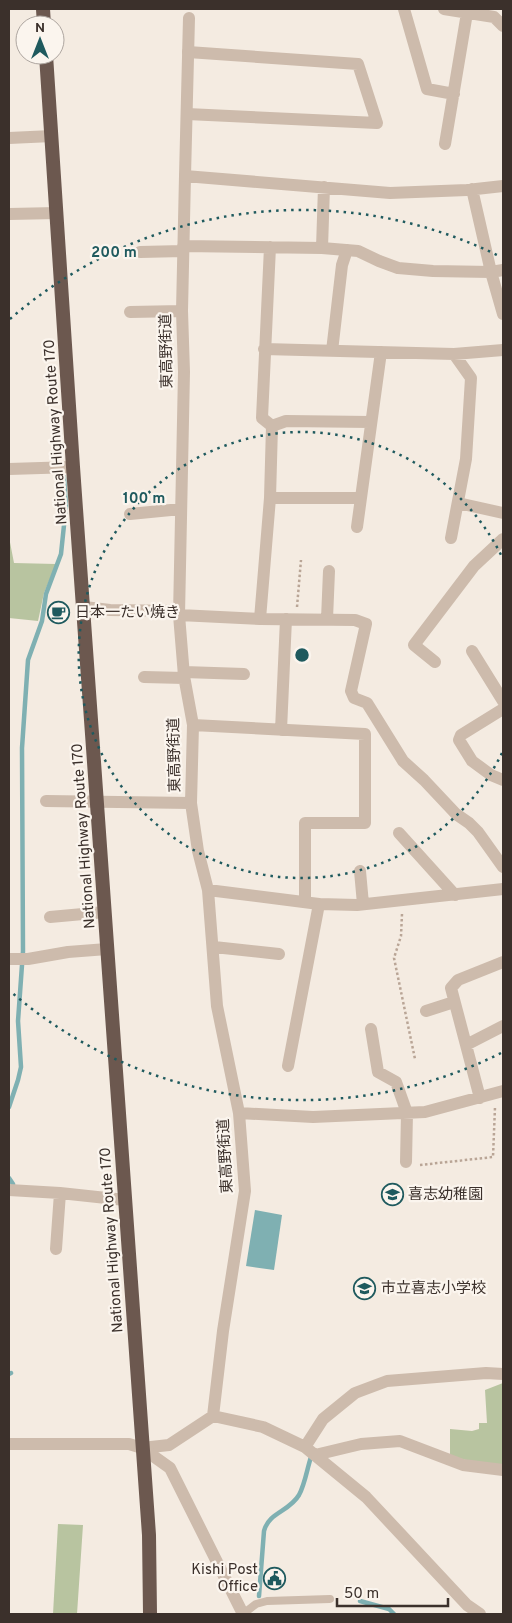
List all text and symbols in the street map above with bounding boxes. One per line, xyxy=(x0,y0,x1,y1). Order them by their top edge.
north arrow xyxy=(15,15,65,65)
text: N xyxy=(35,20,45,37)
text: 200 m xyxy=(91,244,137,263)
street label: 東高野街道 xyxy=(157,313,178,389)
street label: National Highway Route 170 xyxy=(41,338,72,525)
text: 100 m xyxy=(123,490,165,509)
cafe icon: 日本一たい焼き xyxy=(47,600,71,624)
place label: 日本一たい焼き xyxy=(75,604,180,623)
centre of rings xyxy=(293,646,311,664)
street label: 東高野街道 xyxy=(165,717,186,793)
street label: National Highway Route 170 xyxy=(69,742,100,929)
street label: 東高野街道 xyxy=(215,1118,238,1194)
street label: National Highway Route 170 xyxy=(97,1146,128,1333)
school or university icon: 喜志幼稚園 xyxy=(380,1182,404,1206)
place label: 喜志幼稚園 xyxy=(408,1186,483,1205)
school or university icon: 市立喜志小学校 xyxy=(353,1276,377,1300)
place label: 市立喜志小学校 xyxy=(381,1280,486,1299)
place label: Kishi Post Office xyxy=(191,1561,258,1597)
public building icon: Kishi Post Office xyxy=(262,1566,286,1590)
scale bar xyxy=(337,1576,448,1608)
text: 50 m xyxy=(344,1585,379,1604)

